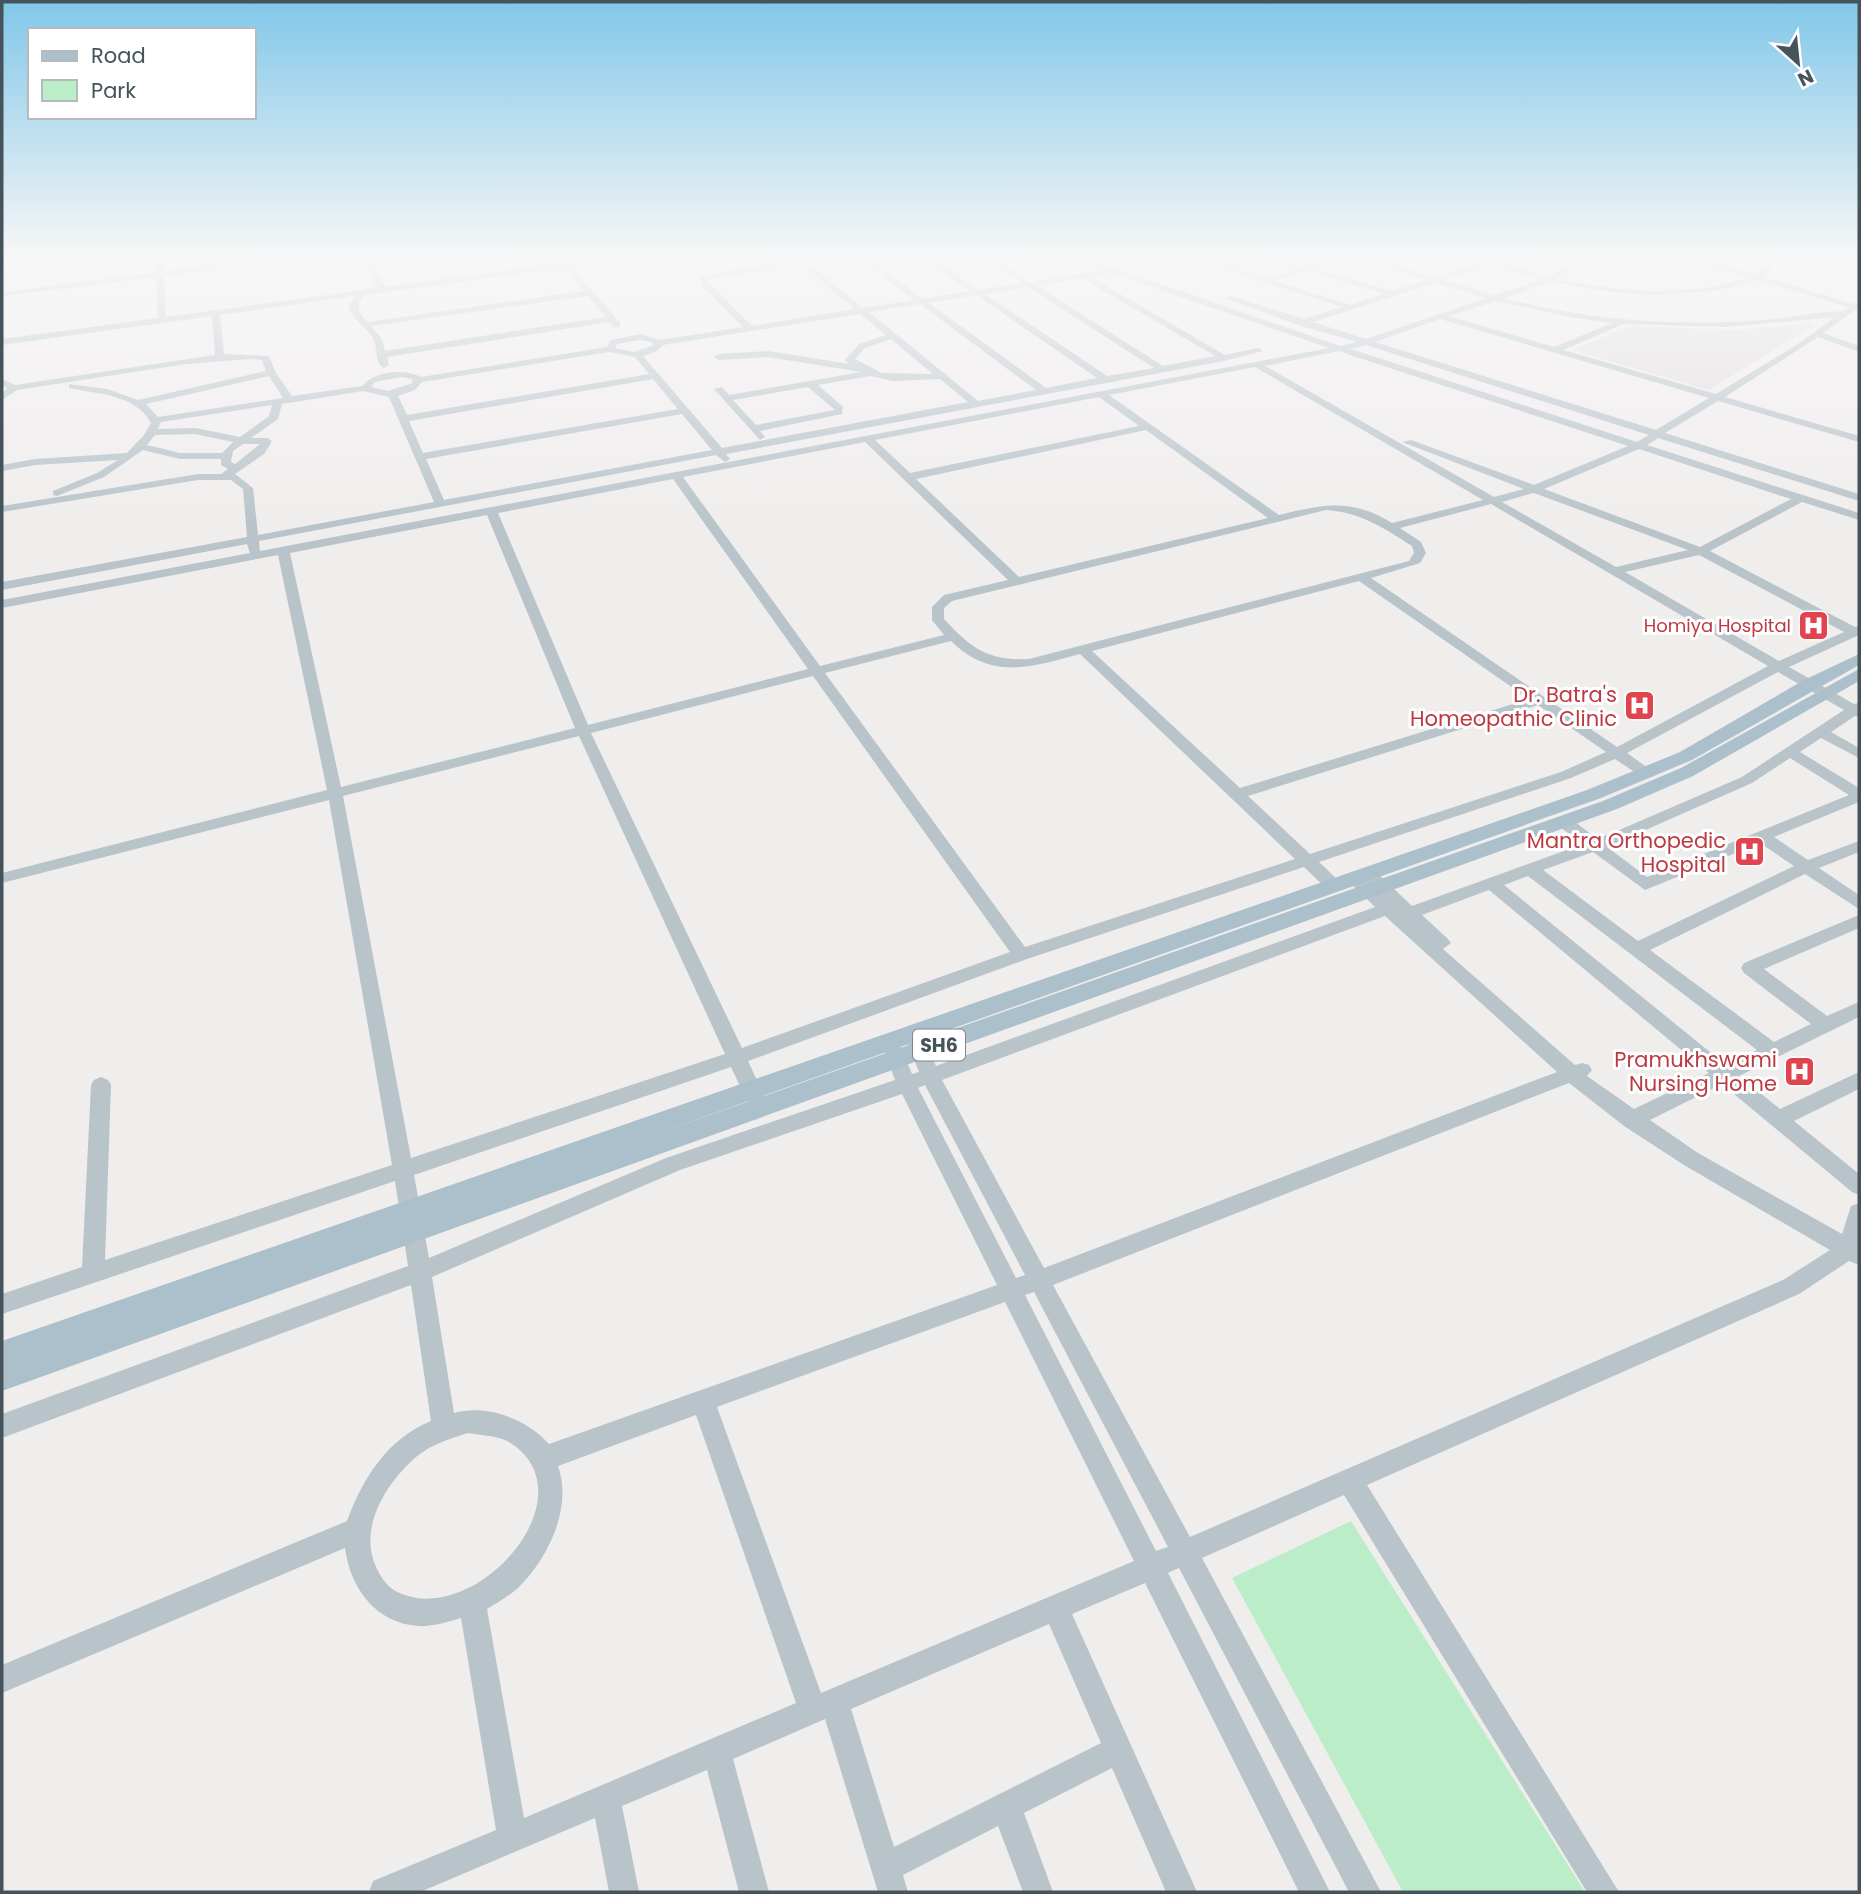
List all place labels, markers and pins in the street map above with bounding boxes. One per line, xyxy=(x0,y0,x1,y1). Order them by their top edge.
hospital icon: Homiya Hospital xyxy=(1797,608,1831,642)
place label: Homiya Hospital xyxy=(1644,613,1791,638)
place label: Dr. Batra's Homeopathic Clinic xyxy=(1410,680,1617,733)
hospital icon: Dr. Batra's Homeopathic Clinic xyxy=(1623,689,1657,723)
place label: Mantra Orthopedic Hospital xyxy=(1527,826,1726,879)
hospital icon: Mantra Orthopedic Hospital xyxy=(1732,835,1766,869)
place label: Pramukhswami Nursing Home xyxy=(1614,1045,1777,1098)
hospital icon: Pramukhswami Nursing Home xyxy=(1783,1054,1817,1088)

